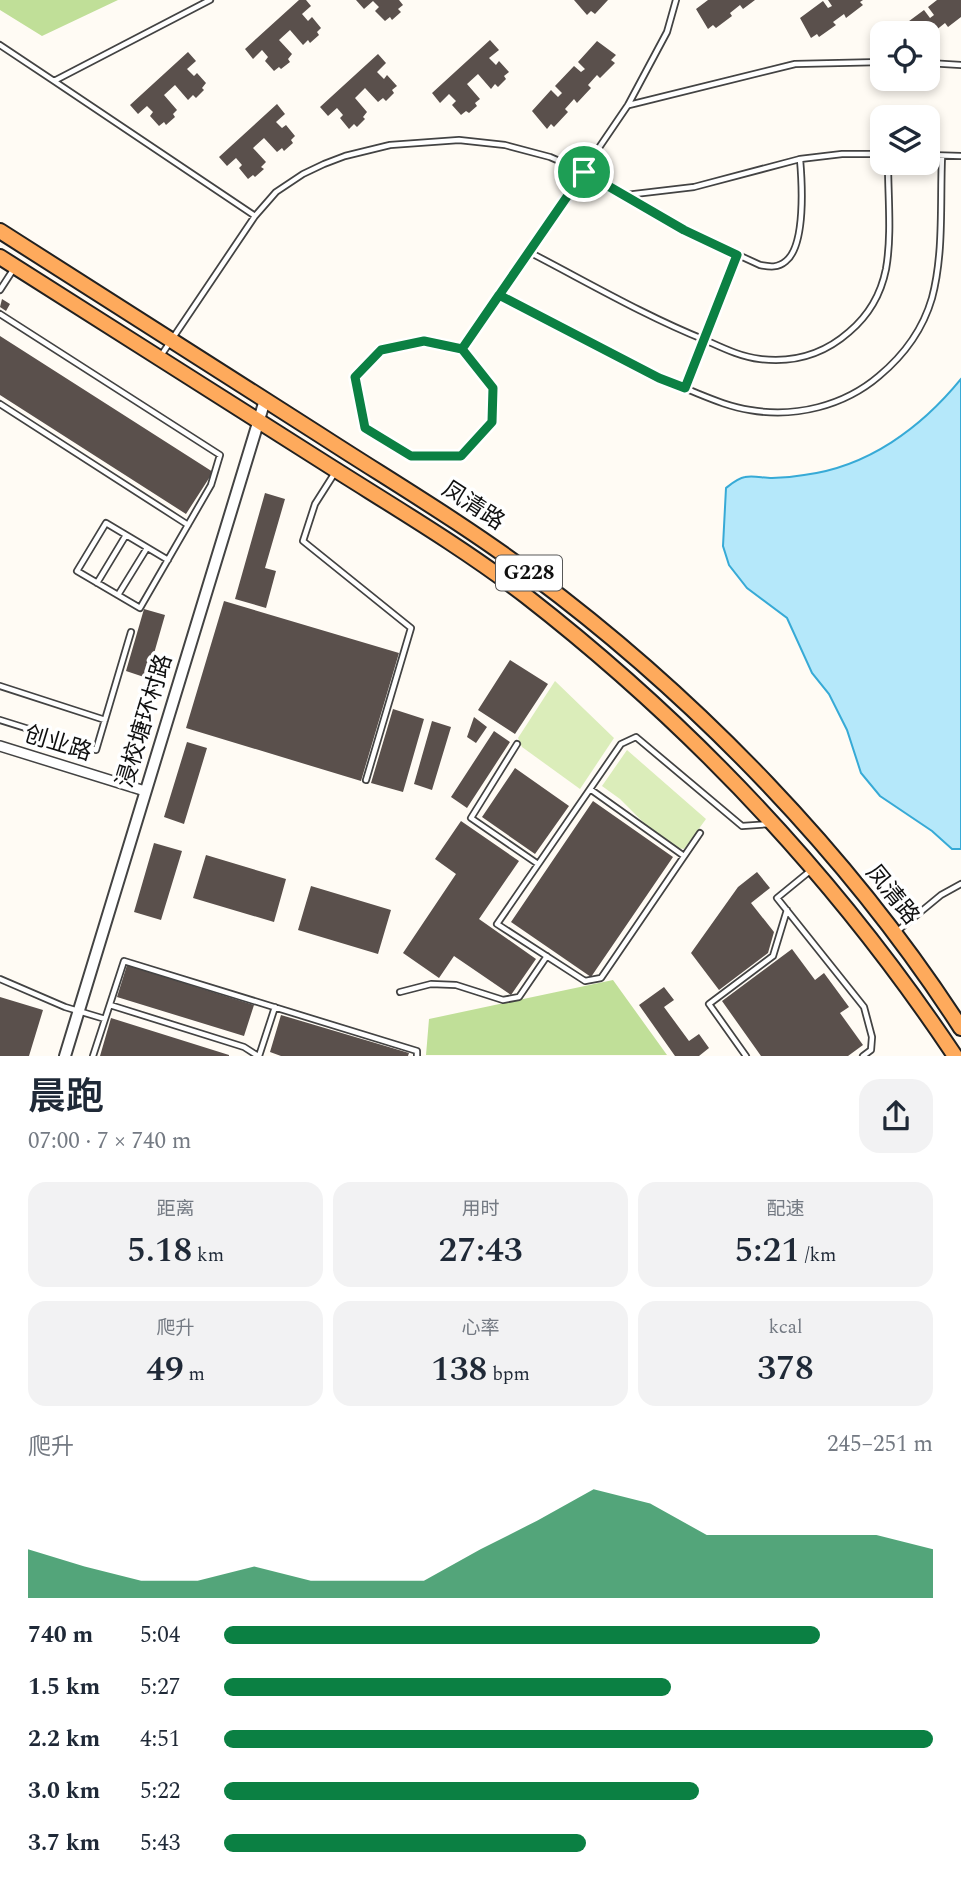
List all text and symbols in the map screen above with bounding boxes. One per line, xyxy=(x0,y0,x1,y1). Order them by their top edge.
map controls xyxy=(870,21,940,175)
button: locate xyxy=(870,21,940,91)
button: layers xyxy=(870,105,940,175)
pin xyxy=(554,142,614,202)
icon: arrive xyxy=(565,153,603,191)
street label: 凤清路 xyxy=(435,473,511,539)
road number: G228 xyxy=(496,556,562,590)
street label: 浸校塘环村路 xyxy=(108,650,182,792)
street label: 创业路 xyxy=(20,717,96,771)
street label: 凤清路 xyxy=(857,857,927,933)
text: 晨跑 xyxy=(28,1069,104,1127)
button: share xyxy=(859,1079,933,1153)
text: 07:00 · 7 × 740 m xyxy=(28,1124,192,1159)
text: 距离 xyxy=(156,1195,195,1224)
text: 用时 xyxy=(461,1195,500,1224)
text: 配速 xyxy=(766,1195,805,1224)
text: 5.18 xyxy=(127,1224,192,1277)
text: 27:43 xyxy=(438,1224,523,1277)
text: 5:21 xyxy=(735,1224,800,1277)
text: km xyxy=(192,1241,224,1270)
text: /km xyxy=(800,1241,836,1270)
text: kcal xyxy=(768,1313,803,1342)
text: 爬升 xyxy=(156,1314,195,1343)
text: 心率 xyxy=(461,1314,500,1343)
text: 378 xyxy=(757,1342,814,1395)
text: 49 xyxy=(146,1343,184,1396)
text: 138 xyxy=(431,1343,487,1396)
text: m xyxy=(184,1360,205,1389)
text: bpm xyxy=(487,1360,530,1389)
text: 245–251 m xyxy=(827,1427,933,1462)
text: 爬升 xyxy=(28,1430,74,1465)
text: 740 m xyxy=(28,1618,93,1653)
text: 5:04 xyxy=(140,1618,180,1653)
text: 1.5 km xyxy=(28,1670,100,1705)
text: 5:27 xyxy=(140,1670,180,1705)
text: 2.2 km xyxy=(28,1722,100,1757)
text: 4:51 xyxy=(140,1722,180,1757)
text: 3.0 km xyxy=(28,1774,100,1809)
text: 5:22 xyxy=(140,1774,180,1809)
text: 3.7 km xyxy=(28,1826,100,1861)
text: 5:43 xyxy=(140,1826,180,1861)

